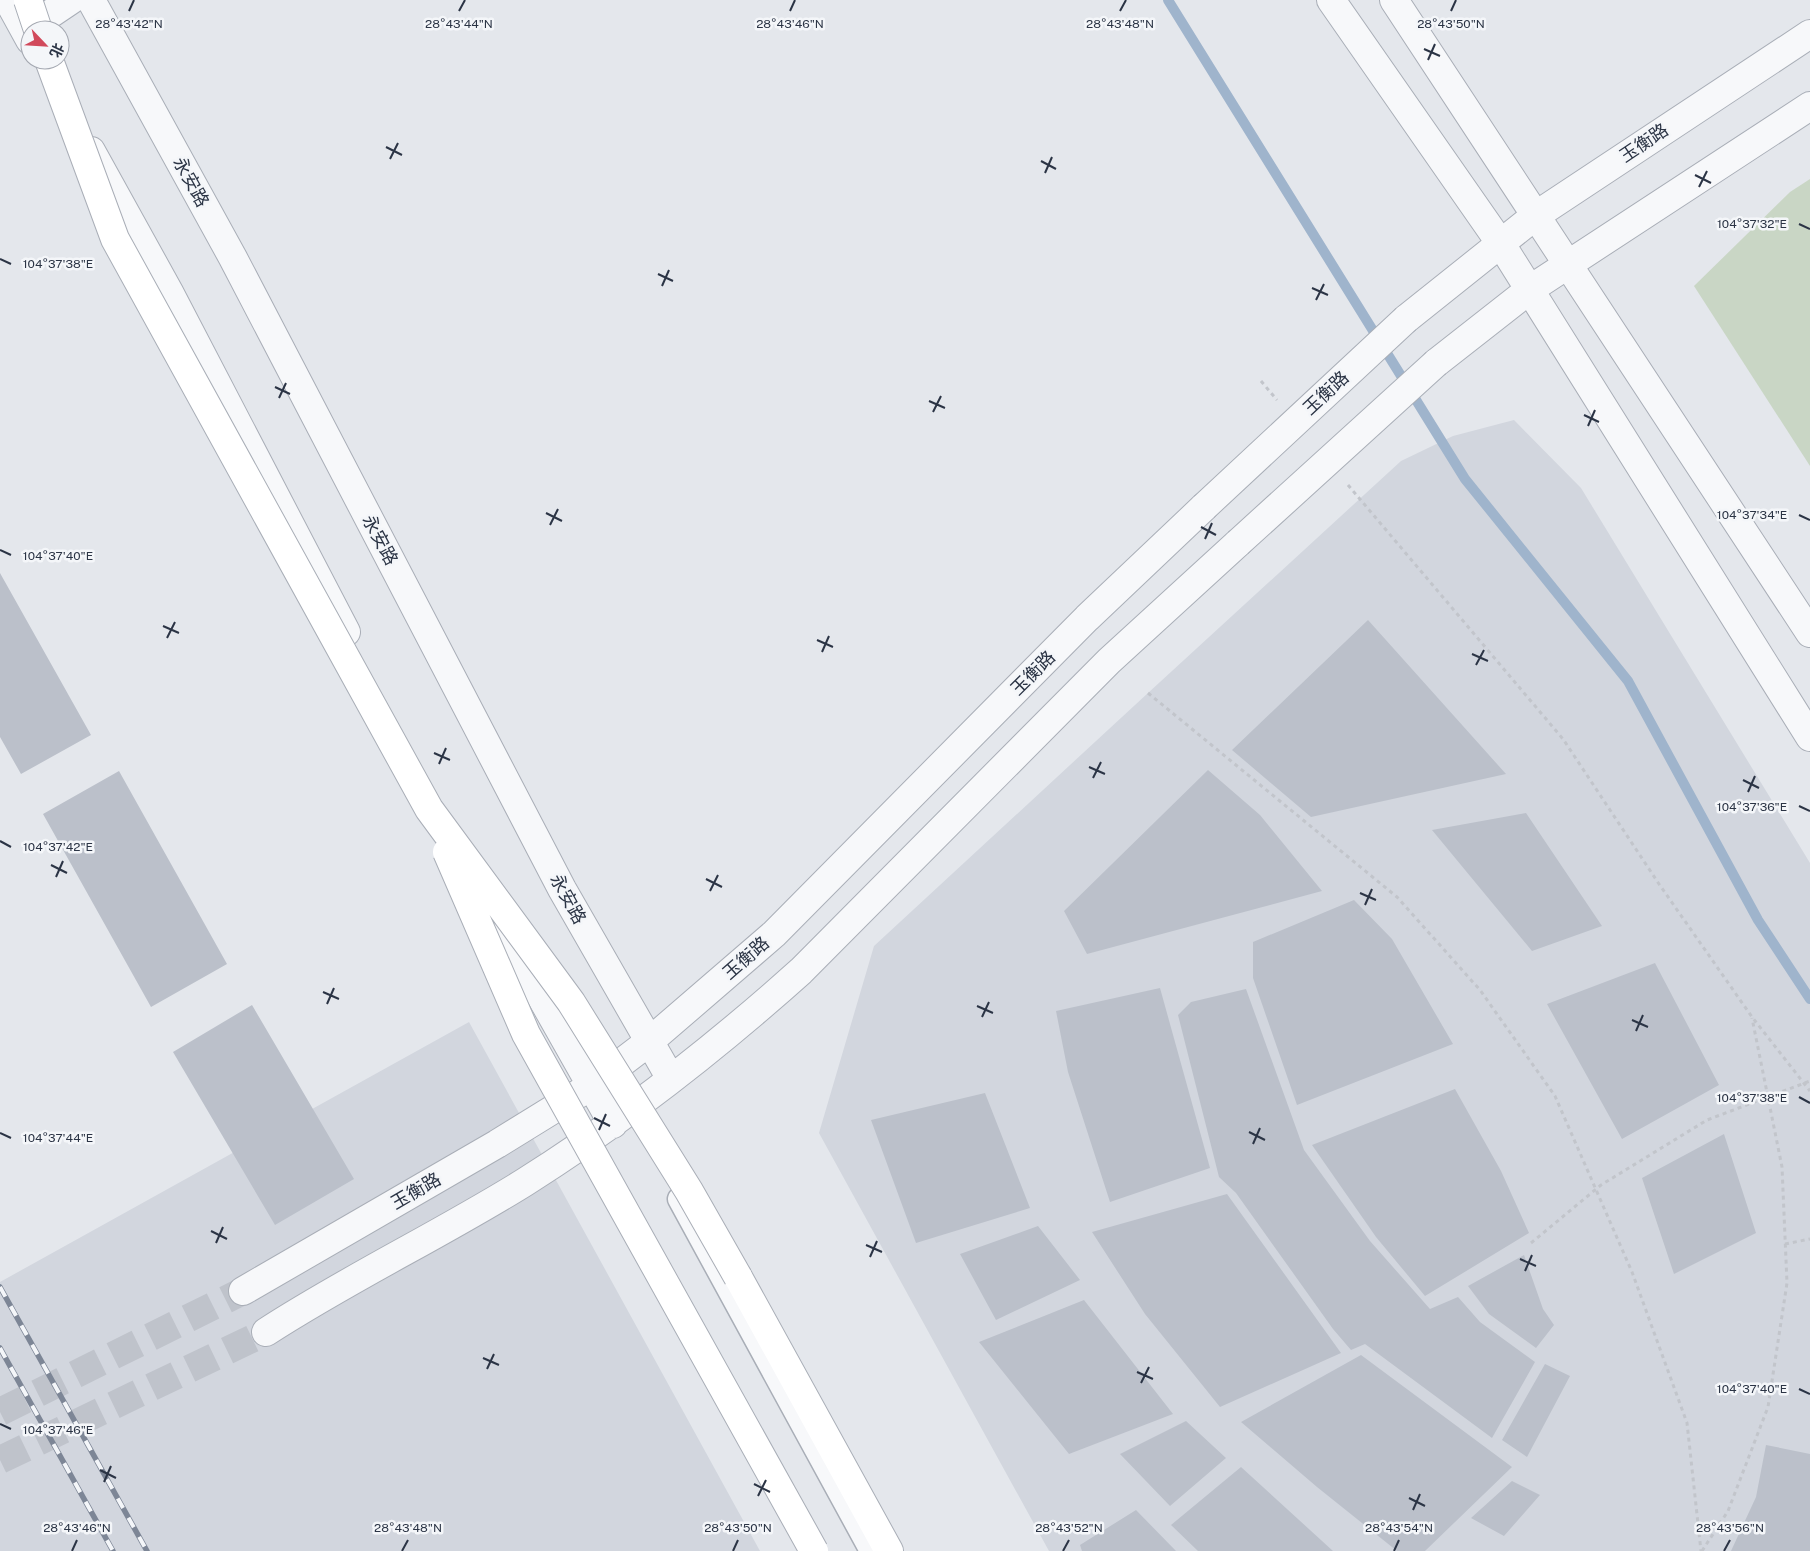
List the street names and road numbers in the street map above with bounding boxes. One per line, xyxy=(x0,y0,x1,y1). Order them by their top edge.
street label: 玉衡路 xyxy=(1615,119,1672,166)
street label: 永安路 xyxy=(169,153,214,210)
street label: 玉衡路 xyxy=(1299,367,1353,419)
street label: 永安路 xyxy=(358,511,402,569)
street label: 玉衡路 xyxy=(1006,646,1059,699)
street label: 永安路 xyxy=(546,870,591,927)
street label: 玉衡路 xyxy=(718,932,773,983)
street label: 玉衡路 xyxy=(387,1168,444,1213)

